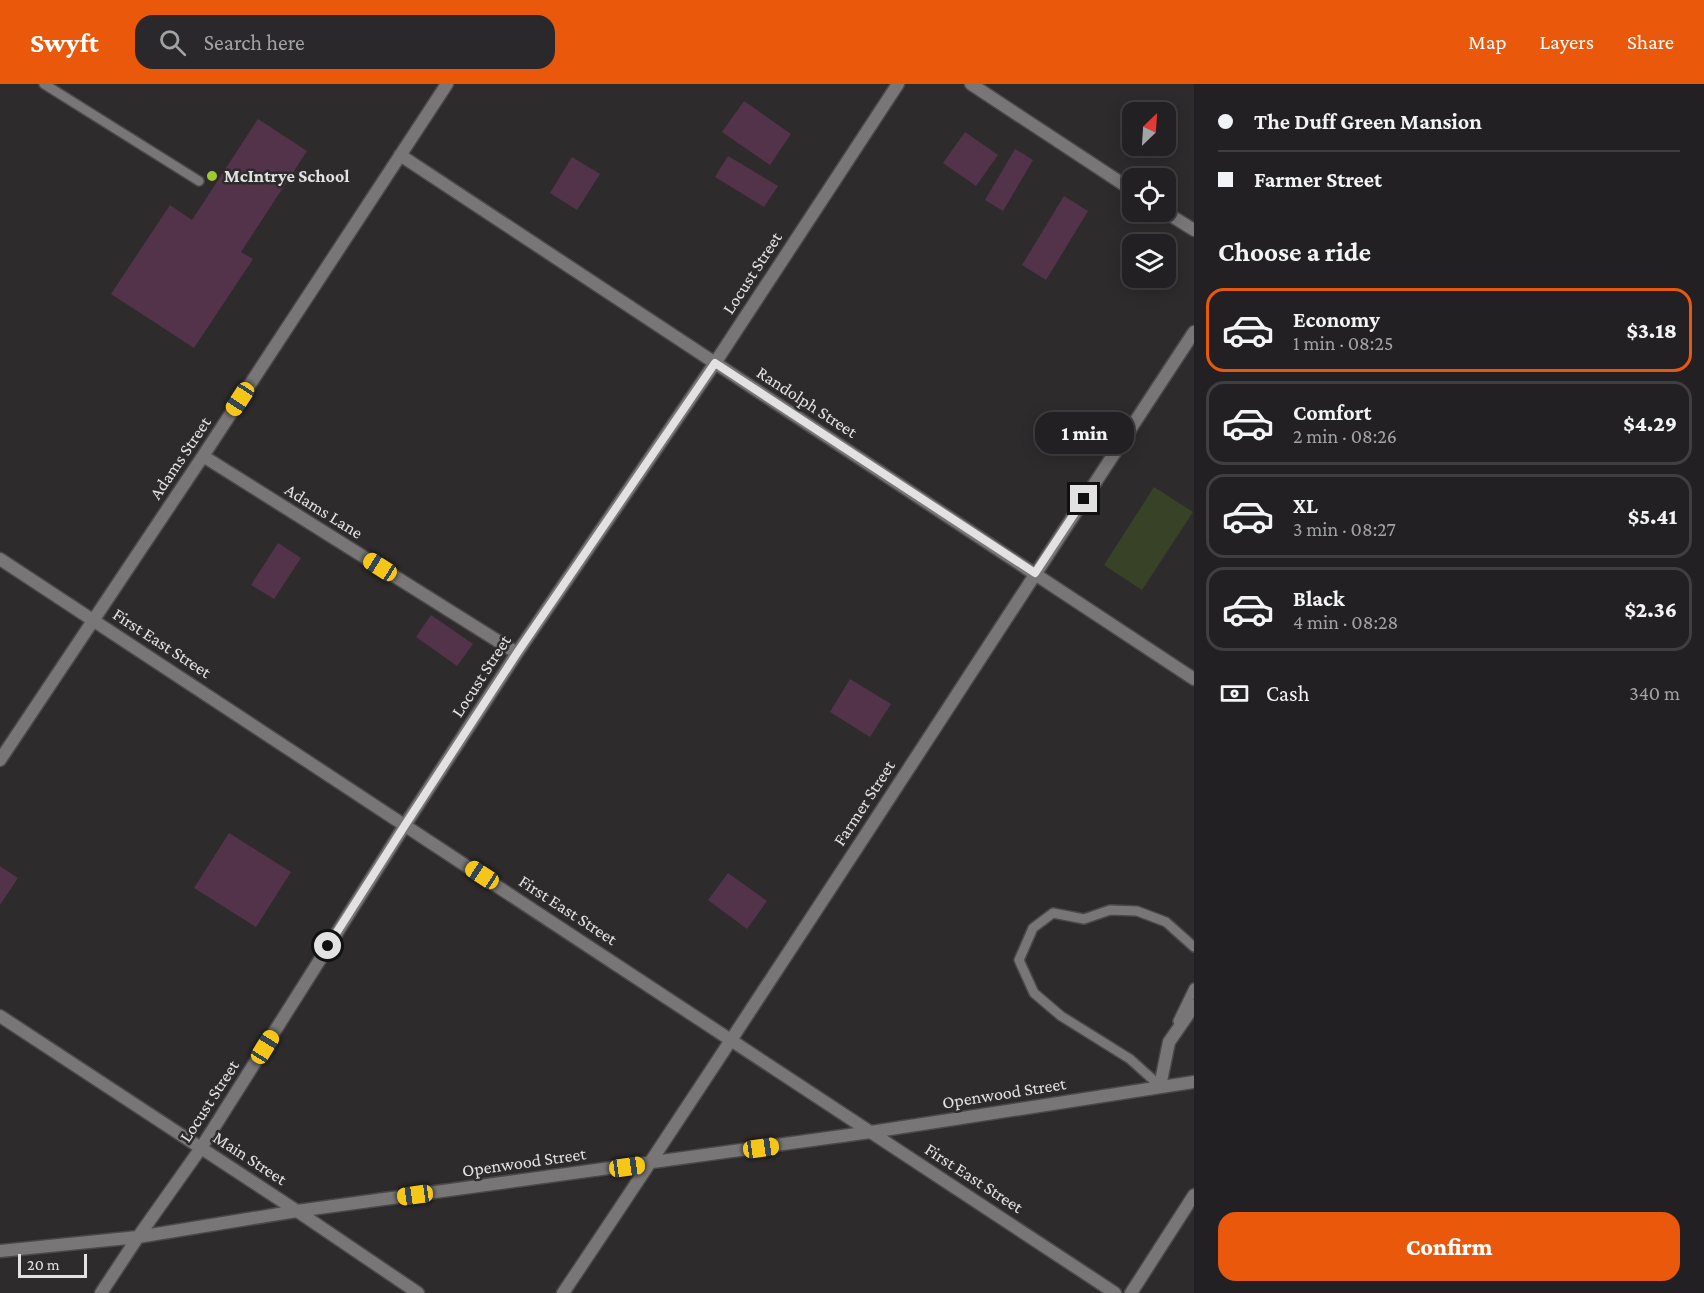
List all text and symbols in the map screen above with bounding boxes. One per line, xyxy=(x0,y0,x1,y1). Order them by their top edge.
search box xyxy=(135,15,555,69)
icon: search xyxy=(156,26,189,59)
text: Swyft xyxy=(30,27,99,58)
text: Search here xyxy=(204,30,305,55)
text: Map xyxy=(1468,30,1507,54)
text: Layers xyxy=(1540,30,1594,54)
text: Share xyxy=(1627,30,1674,54)
north arrow xyxy=(1122,102,1176,156)
map controls xyxy=(1122,102,1176,288)
text: The Duff Green Mansion xyxy=(1254,109,1482,134)
place label: McIntrye School xyxy=(224,166,350,186)
text: Farmer Street xyxy=(1254,167,1382,192)
button: locate xyxy=(1122,168,1176,222)
marker: McIntrye School xyxy=(205,169,219,183)
street label: Locust Street xyxy=(718,227,786,318)
button: layers xyxy=(1122,234,1176,288)
text: Choose a ride xyxy=(1218,237,1371,267)
icon: car xyxy=(1221,303,1275,357)
text: Economy xyxy=(1293,307,1380,332)
text: $3.18 xyxy=(1627,318,1677,343)
text: 1 min · 08:25 xyxy=(1293,332,1393,354)
street label: Randolph Street xyxy=(753,362,862,442)
car xyxy=(223,379,257,419)
icon: car xyxy=(1221,396,1275,450)
text: Comfort xyxy=(1293,400,1371,425)
text: $4.29 xyxy=(1623,411,1677,436)
street label: Adams Street xyxy=(145,412,215,503)
callout: 1 min xyxy=(1034,412,1134,454)
text: 1 min xyxy=(1061,422,1108,444)
text: 2 min · 08:26 xyxy=(1293,425,1397,447)
street label: Adams Lane xyxy=(281,479,367,543)
route end xyxy=(1070,485,1097,512)
icon: car xyxy=(1221,489,1275,543)
text: XL xyxy=(1293,493,1318,518)
text: $5.41 xyxy=(1628,504,1677,529)
text: 3 min · 08:27 xyxy=(1293,518,1396,540)
car xyxy=(360,550,400,584)
icon: car xyxy=(1221,582,1275,636)
text: Black xyxy=(1293,586,1345,611)
text: $2.36 xyxy=(1624,597,1677,622)
street label: First East Street xyxy=(109,604,216,683)
text: 4 min · 08:28 xyxy=(1293,611,1398,633)
street label: Locust Street xyxy=(447,630,515,721)
icon: cash xyxy=(1218,677,1251,710)
text: Cash xyxy=(1266,681,1310,706)
text: 340 m xyxy=(1629,682,1680,704)
street label: Farmer Street xyxy=(829,756,900,849)
car xyxy=(462,858,502,892)
street label: First East Street xyxy=(515,871,622,950)
route start xyxy=(314,932,341,959)
car xyxy=(248,1027,282,1067)
street label: Locust Street xyxy=(175,1055,243,1146)
street label: Openwood Street xyxy=(941,1073,1068,1113)
street label: Main Street xyxy=(210,1127,291,1190)
car xyxy=(742,1137,780,1159)
street label: First East Street xyxy=(921,1139,1028,1218)
street label: Openwood Street xyxy=(461,1143,588,1181)
car xyxy=(608,1156,646,1178)
car xyxy=(396,1184,434,1206)
button: Confirm xyxy=(1218,1212,1680,1281)
scale bar xyxy=(18,1251,87,1278)
text: 20 m xyxy=(27,1256,60,1273)

